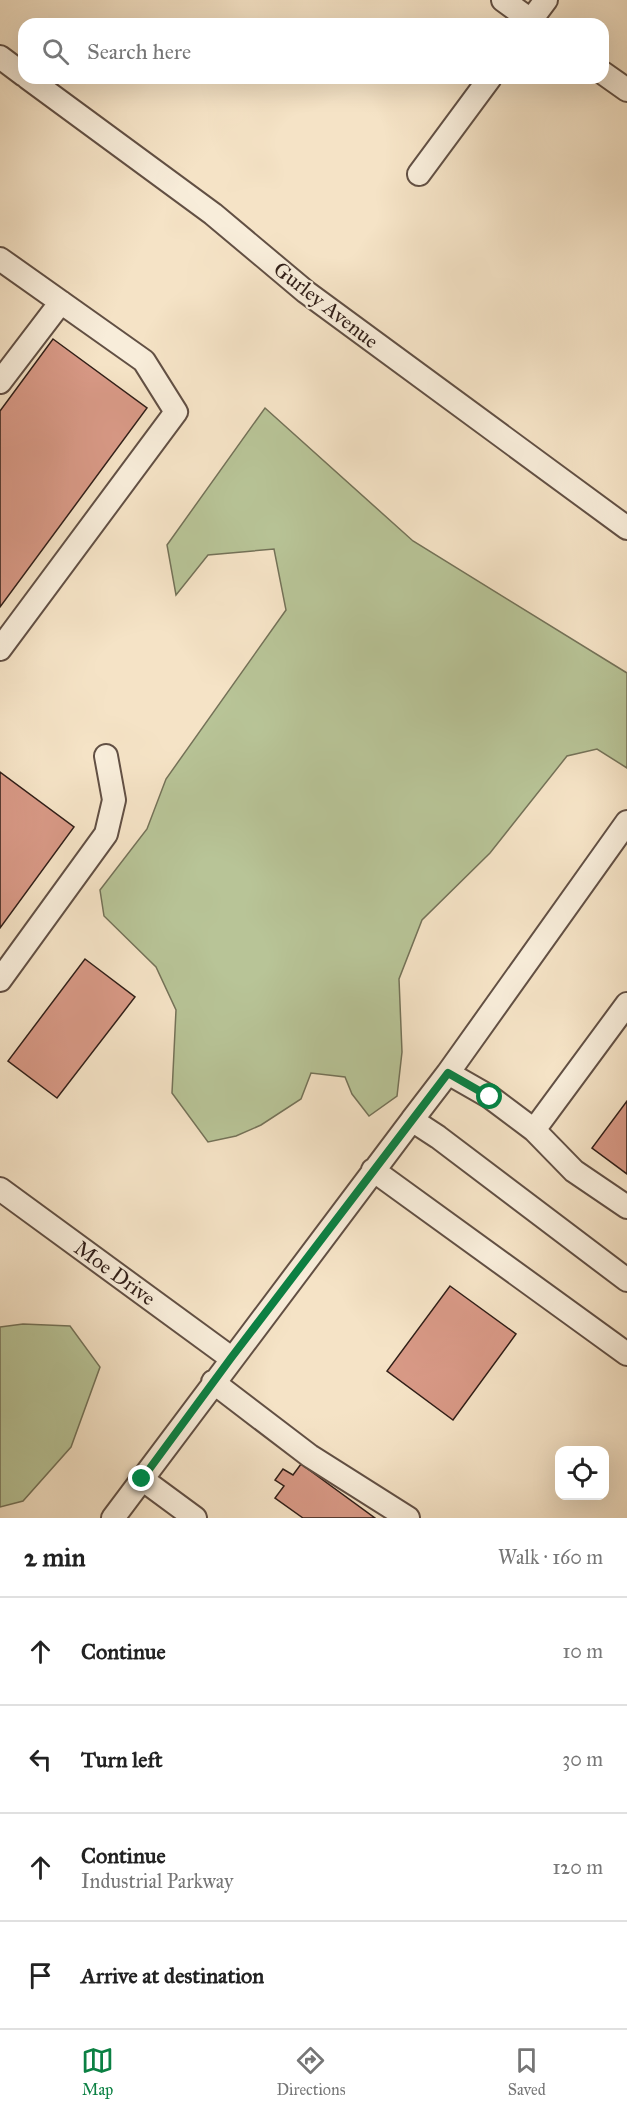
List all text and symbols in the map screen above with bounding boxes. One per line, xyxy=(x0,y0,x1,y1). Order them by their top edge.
search box xyxy=(18,18,609,84)
icon: search xyxy=(39,35,72,68)
text: Search here xyxy=(87,38,191,65)
street label: Gurley Avenue xyxy=(268,256,384,354)
route start xyxy=(476,1083,502,1109)
street label: Moe Drive xyxy=(69,1235,161,1311)
map controls xyxy=(555,1446,609,1500)
button: locate xyxy=(555,1446,609,1500)
route end xyxy=(128,1465,154,1491)
text: 2 min xyxy=(24,1541,85,1573)
text: Walk · 160 m xyxy=(498,1545,603,1569)
icon: ahead xyxy=(24,1635,57,1668)
text: Continue xyxy=(81,1638,166,1665)
text: 10 m xyxy=(562,1639,603,1663)
icon: left xyxy=(24,1743,57,1776)
text: Turn left xyxy=(81,1746,163,1773)
text: 30 m xyxy=(562,1747,603,1771)
text: Continue xyxy=(81,1842,166,1869)
icon: ahead xyxy=(24,1851,57,1884)
text: 120 m xyxy=(552,1855,603,1879)
text: Industrial Parkway xyxy=(81,1869,233,1893)
icon: arrive xyxy=(24,1959,57,1992)
text: Arrive at destination xyxy=(81,1962,264,1989)
tab: Map xyxy=(81,2044,114,2099)
tab: Directions xyxy=(276,2044,345,2099)
tab: Saved xyxy=(508,2044,546,2099)

